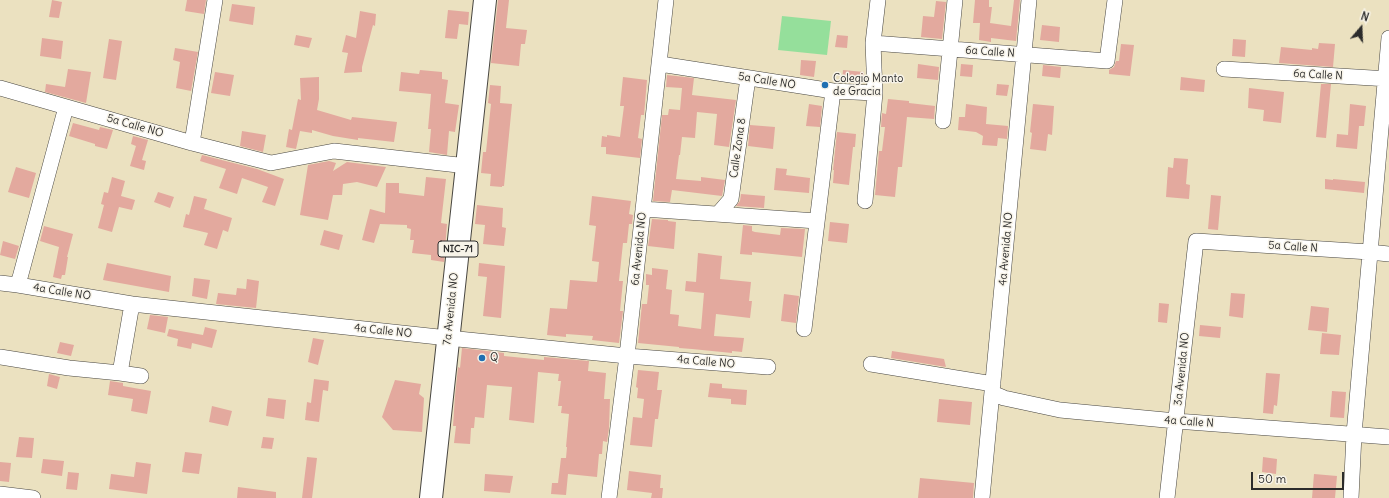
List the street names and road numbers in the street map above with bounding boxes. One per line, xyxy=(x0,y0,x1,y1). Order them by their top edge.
street label: 6a Calle N xyxy=(965,44,1015,60)
street label: 6a Calle N xyxy=(1293,67,1343,83)
street label: 5a Calle NO xyxy=(737,70,797,92)
street label: 5a Calle NO xyxy=(105,112,165,140)
street label: Calle Zona 8 xyxy=(727,117,749,179)
street label: 6a Avenida NO xyxy=(629,212,649,286)
street label: 4a Avenida NO xyxy=(996,212,1016,286)
street label: 5a Calle N xyxy=(1268,239,1318,255)
road number: NIC-71 xyxy=(438,241,478,257)
street label: 7a Avenida NO xyxy=(441,272,461,346)
street label: 4a Calle NO xyxy=(32,281,92,303)
street label: 4a Calle NO xyxy=(353,321,413,341)
street label: 3a Avenida NO xyxy=(1172,332,1192,406)
street label: 4a Calle NO xyxy=(676,353,736,371)
street label: 4a Calle N xyxy=(1164,414,1214,430)

